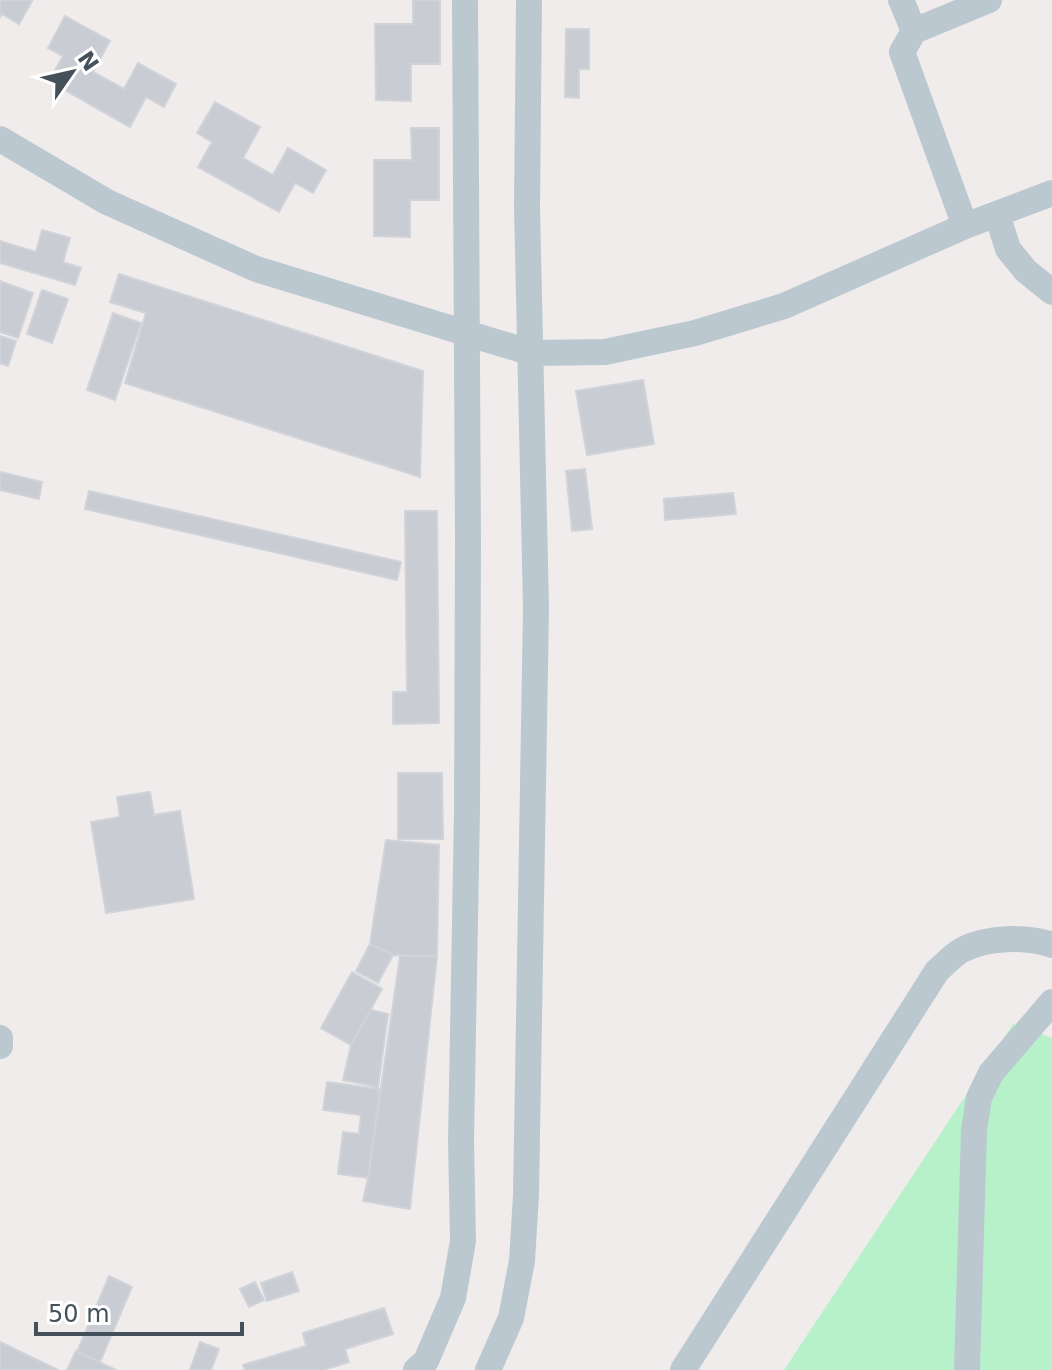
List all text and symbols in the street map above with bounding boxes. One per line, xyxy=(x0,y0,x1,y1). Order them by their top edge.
north arrow xyxy=(32,32,112,112)
text: N xyxy=(73,46,104,76)
scale bar xyxy=(36,1286,242,1336)
text: 50 m xyxy=(48,1300,110,1328)

